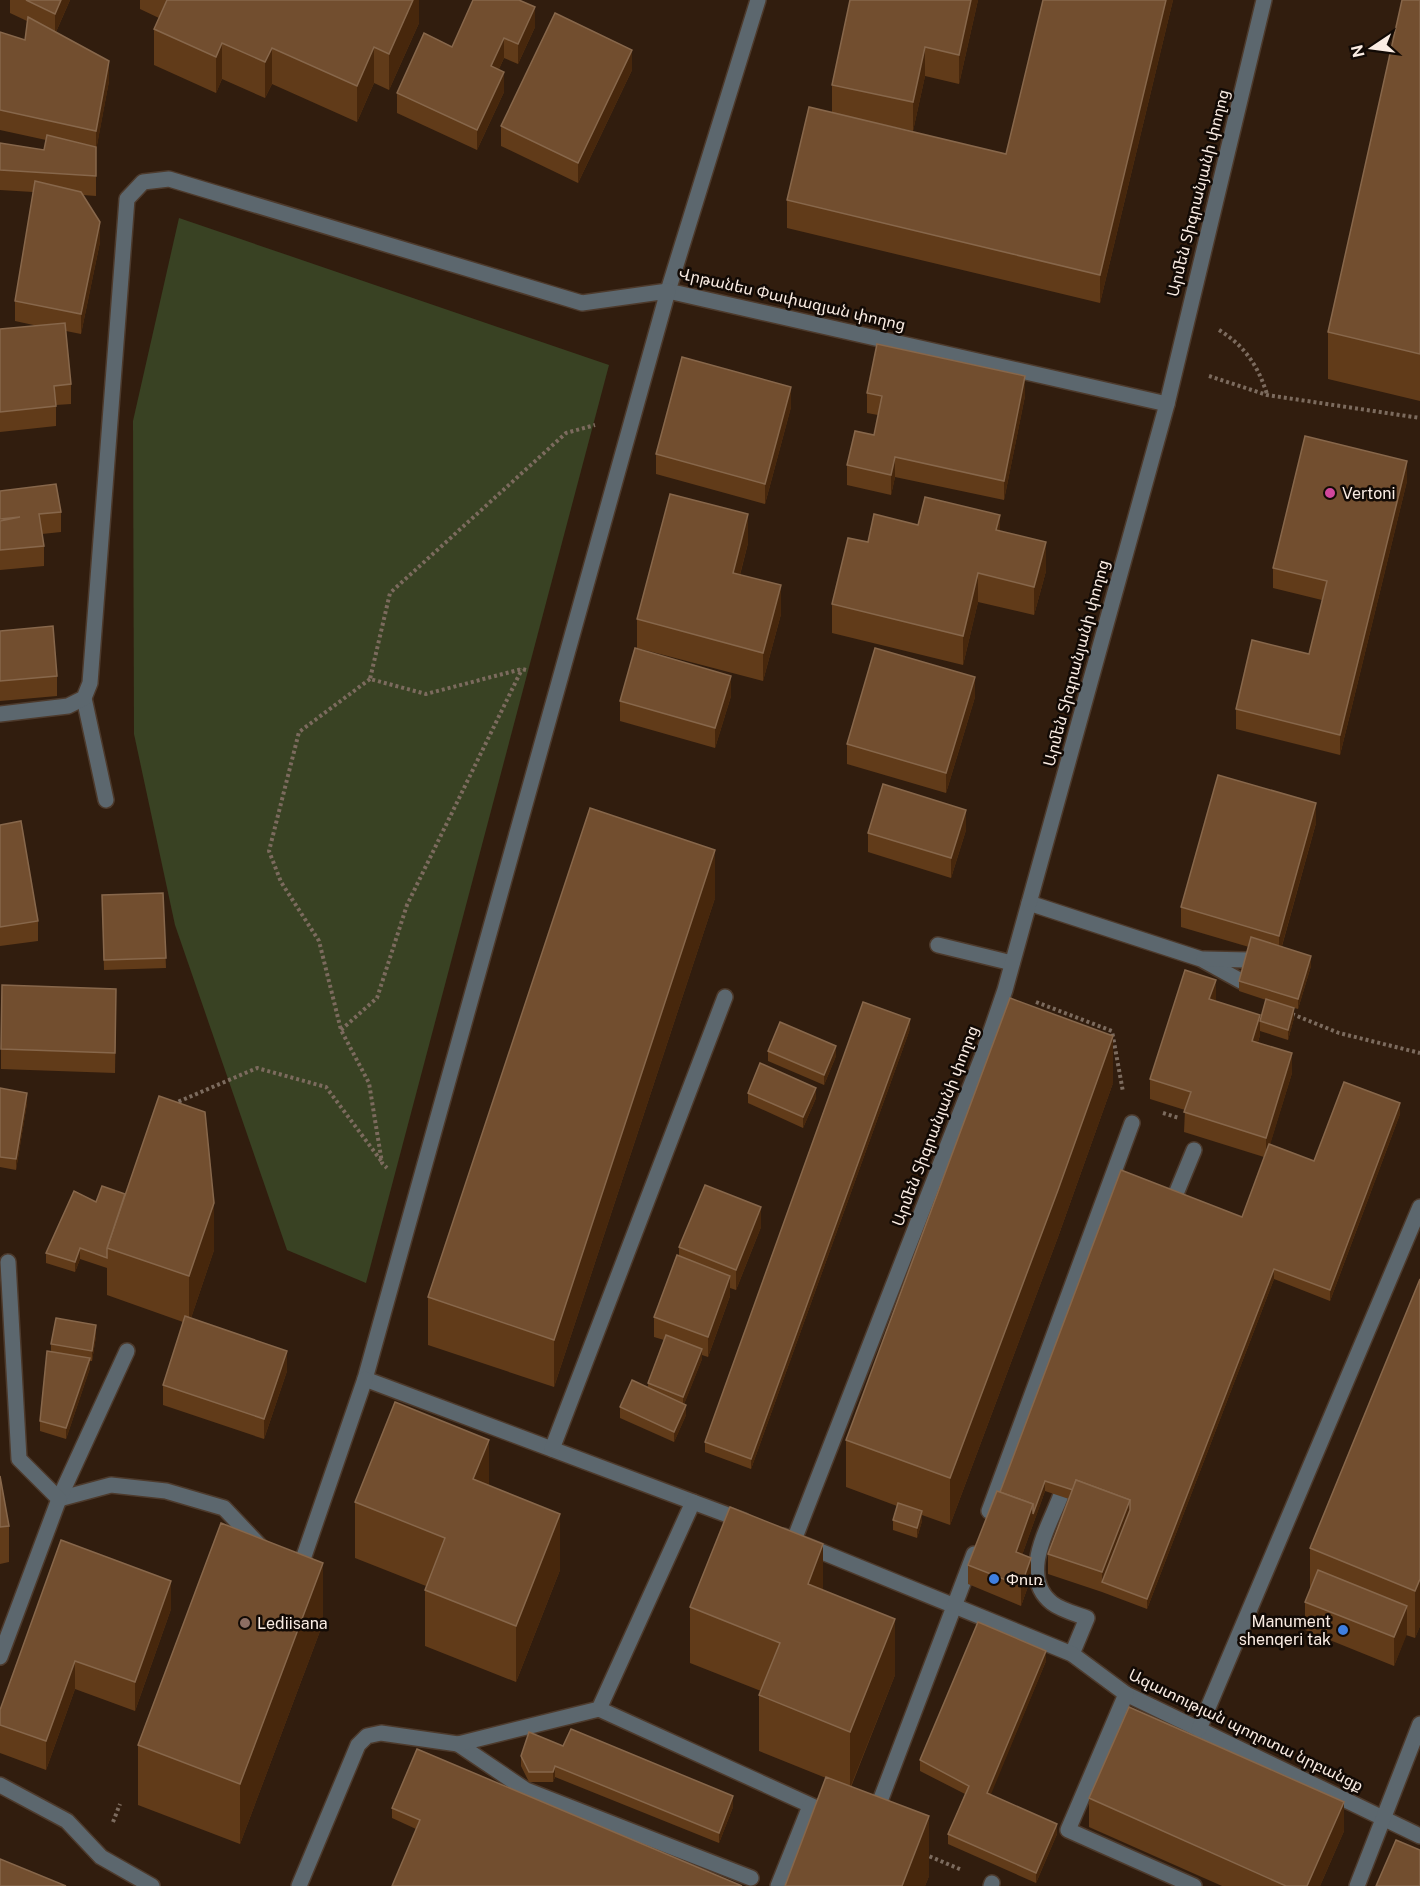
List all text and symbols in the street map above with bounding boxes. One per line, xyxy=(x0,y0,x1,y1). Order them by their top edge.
north arrow xyxy=(1342,18,1402,78)
text: N xyxy=(1347,43,1369,59)
street label: Արմեն Տիգրանյանի փողոց xyxy=(1163,87,1233,299)
street label: Վրթանես Փափազյան փողոց xyxy=(677,264,907,334)
place label: Vertoni xyxy=(1342,484,1395,503)
marker: Vertoni xyxy=(1323,486,1337,500)
street label: Արմեն Տիգրանյանի փողոց xyxy=(1039,558,1113,768)
street label: Արմեն Տիգրանյանի փողոց xyxy=(888,1023,982,1229)
place label: Փուռ xyxy=(1006,1570,1043,1589)
marker: Փուռ xyxy=(987,1572,1001,1586)
place label: Manument shenqeri tak xyxy=(1239,1612,1331,1649)
place label: Lediisana xyxy=(257,1614,328,1633)
marker: Lediisana xyxy=(238,1616,252,1630)
marker: Manument shenqeri tak xyxy=(1336,1623,1350,1637)
street label: Ազատության պողոտա նրբանցք xyxy=(1126,1665,1366,1795)

